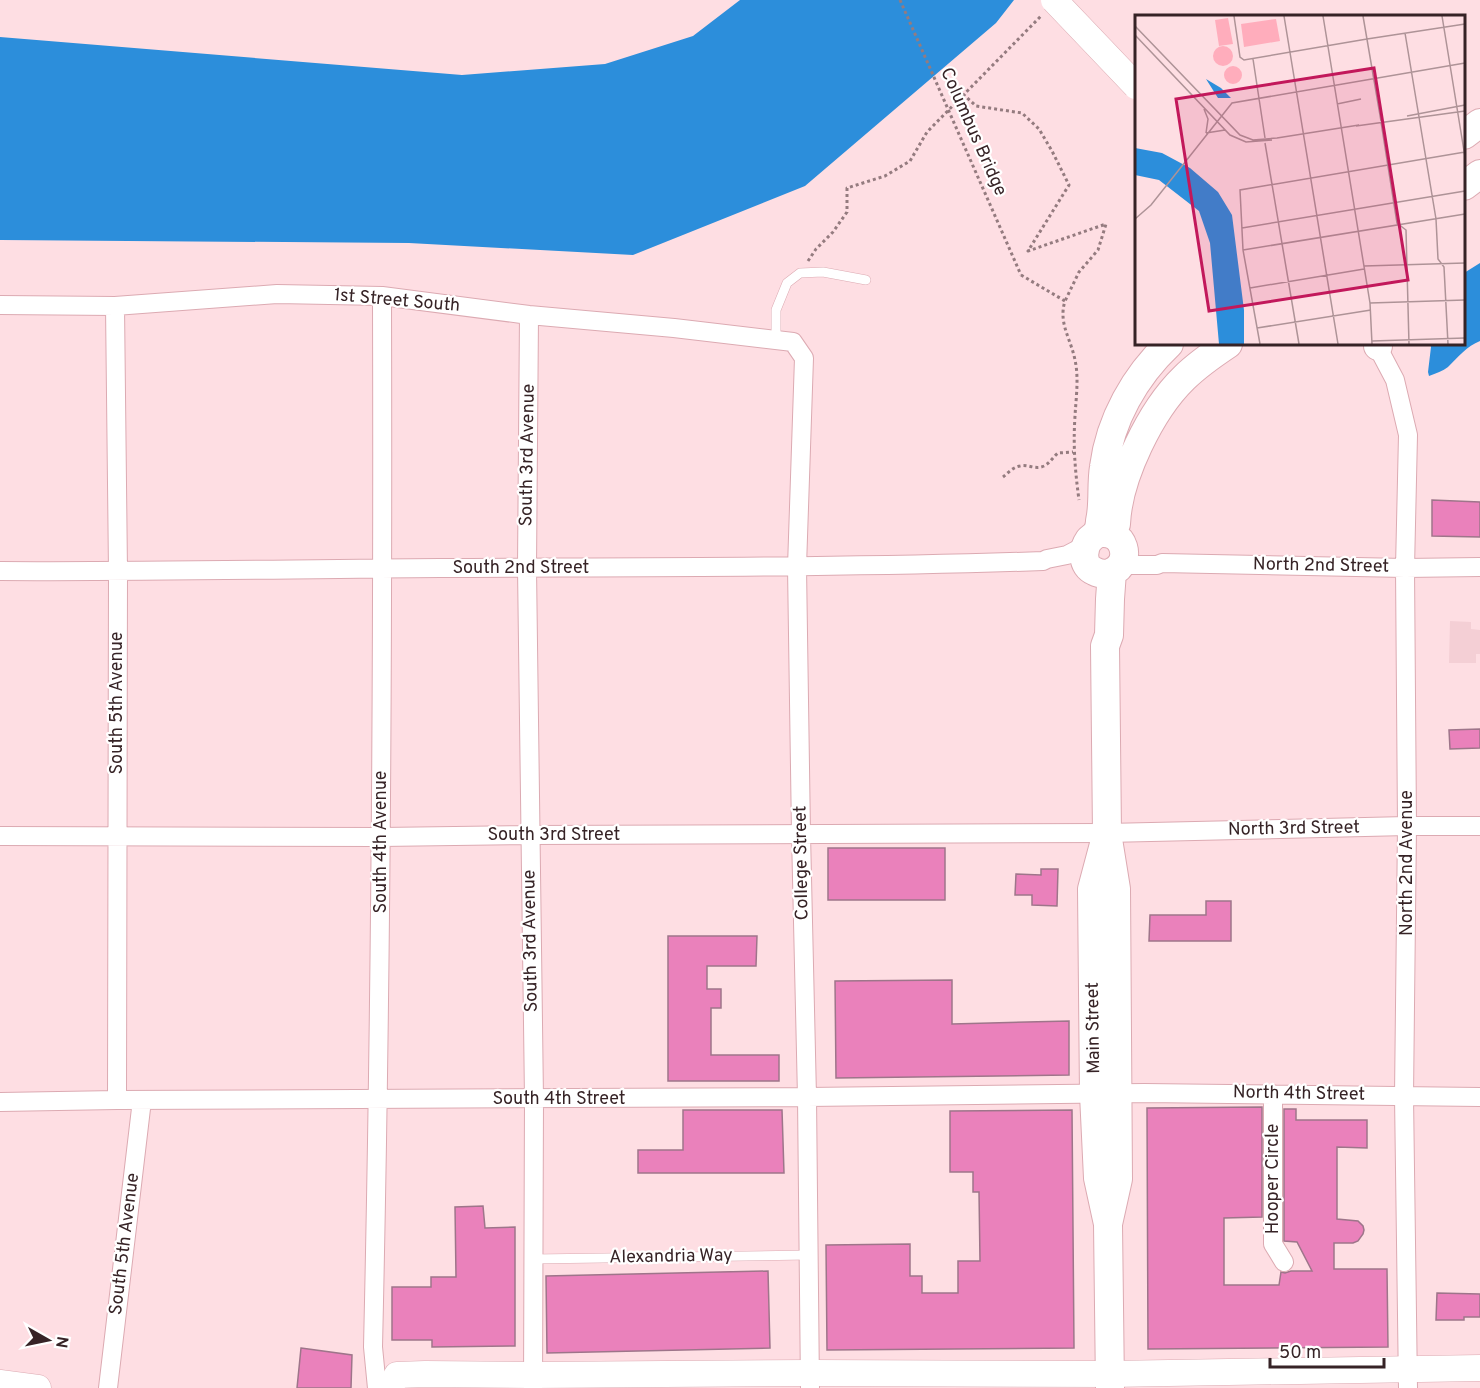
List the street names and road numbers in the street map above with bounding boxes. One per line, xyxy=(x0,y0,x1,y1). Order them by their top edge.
street label: Columbus Bridge xyxy=(934,64,1012,200)
street label: 1st Street South xyxy=(333,284,461,318)
street label: South 3rd Avenue xyxy=(515,383,541,527)
street label: North 2nd Street xyxy=(1253,553,1389,579)
street label: South 2nd Street xyxy=(453,557,589,580)
street label: South 5th Avenue xyxy=(106,632,129,774)
street label: South 4th Avenue xyxy=(370,771,393,913)
street label: North 2nd Avenue xyxy=(1396,790,1419,936)
street label: College Street xyxy=(790,805,814,921)
street label: North 3rd Street xyxy=(1228,816,1360,842)
street label: South 3rd Street xyxy=(488,824,620,847)
street label: South 3rd Avenue xyxy=(518,869,544,1013)
street label: Main Street xyxy=(1082,982,1106,1074)
street label: North 4th Street xyxy=(1233,1081,1365,1107)
street label: South 4th Street xyxy=(493,1088,626,1111)
street label: Hooper Circle xyxy=(1262,1124,1285,1234)
street label: South 5th Avenue xyxy=(105,1172,145,1316)
street label: Alexandria Way xyxy=(609,1244,733,1270)

